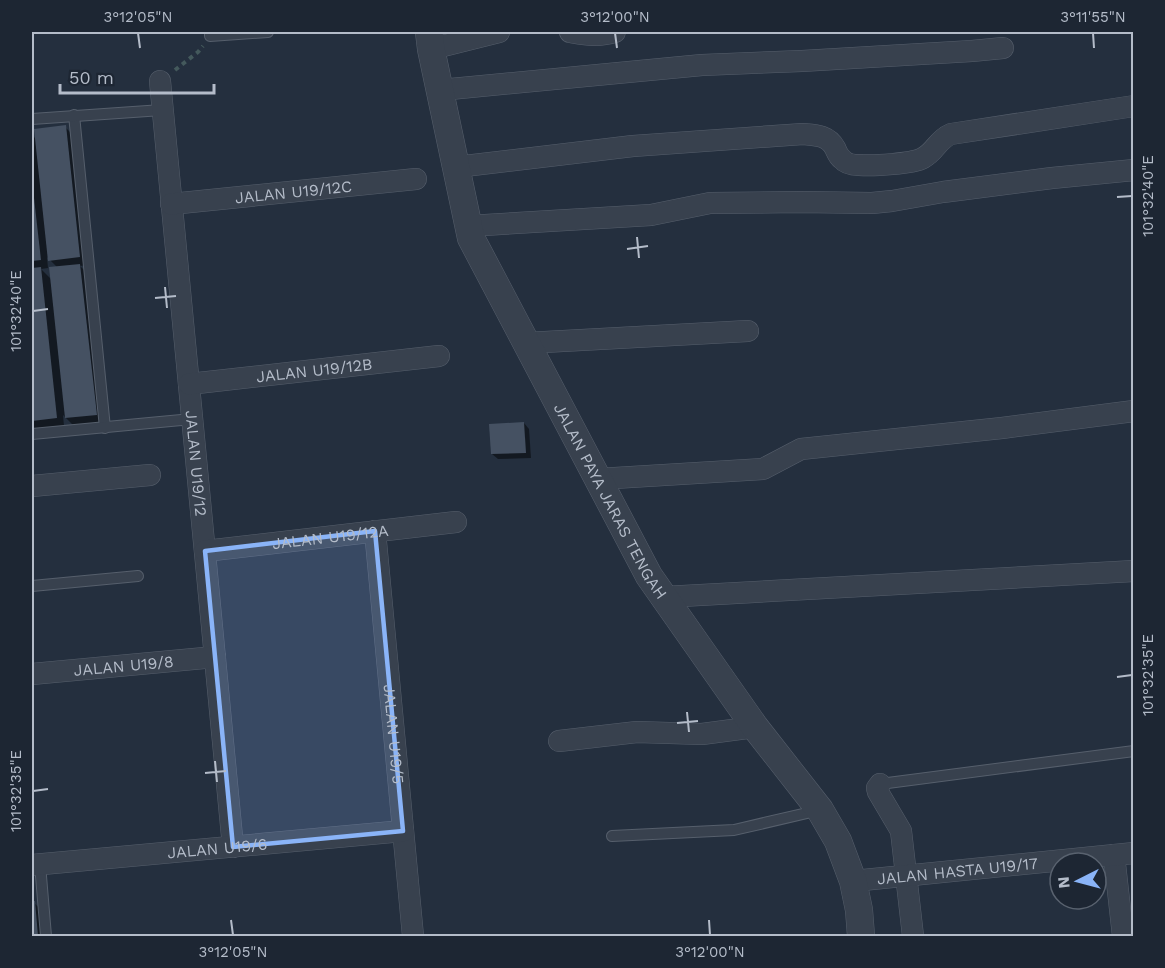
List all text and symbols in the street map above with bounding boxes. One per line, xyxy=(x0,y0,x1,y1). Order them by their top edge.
text: 3°12'05"N xyxy=(104,8,172,26)
text: 3°12'00"N xyxy=(580,8,650,26)
text: 3°11'55"N xyxy=(1060,8,1126,26)
scale bar xyxy=(60,57,214,95)
text: 50 m xyxy=(69,67,114,88)
text: 101°32'40"E xyxy=(1139,155,1157,237)
street label: JALAN U19/12C xyxy=(234,176,353,207)
text: 101°32'40"E xyxy=(7,270,25,352)
street label: JALAN U19/12B xyxy=(255,354,373,386)
street label: JALAN PAYA JARAS TENGAH xyxy=(550,400,671,602)
street label: JALAN U19/12 xyxy=(182,409,211,517)
street label: JALAN U19/12A xyxy=(271,520,390,553)
text: 101°32'35"E xyxy=(1139,634,1157,716)
street label: JALAN U19/8 xyxy=(73,651,175,680)
street label: JALAN U19/5 xyxy=(380,683,408,785)
text: 101°32'35"E xyxy=(7,750,25,832)
street label: JALAN U19/6 xyxy=(166,834,268,862)
north arrow xyxy=(1048,851,1108,911)
street label: JALAN HASTA U19/17 xyxy=(876,853,1039,888)
text: N xyxy=(1054,876,1074,889)
text: 3°12'05"N xyxy=(199,943,267,961)
text: 3°12'00"N xyxy=(675,943,745,961)

